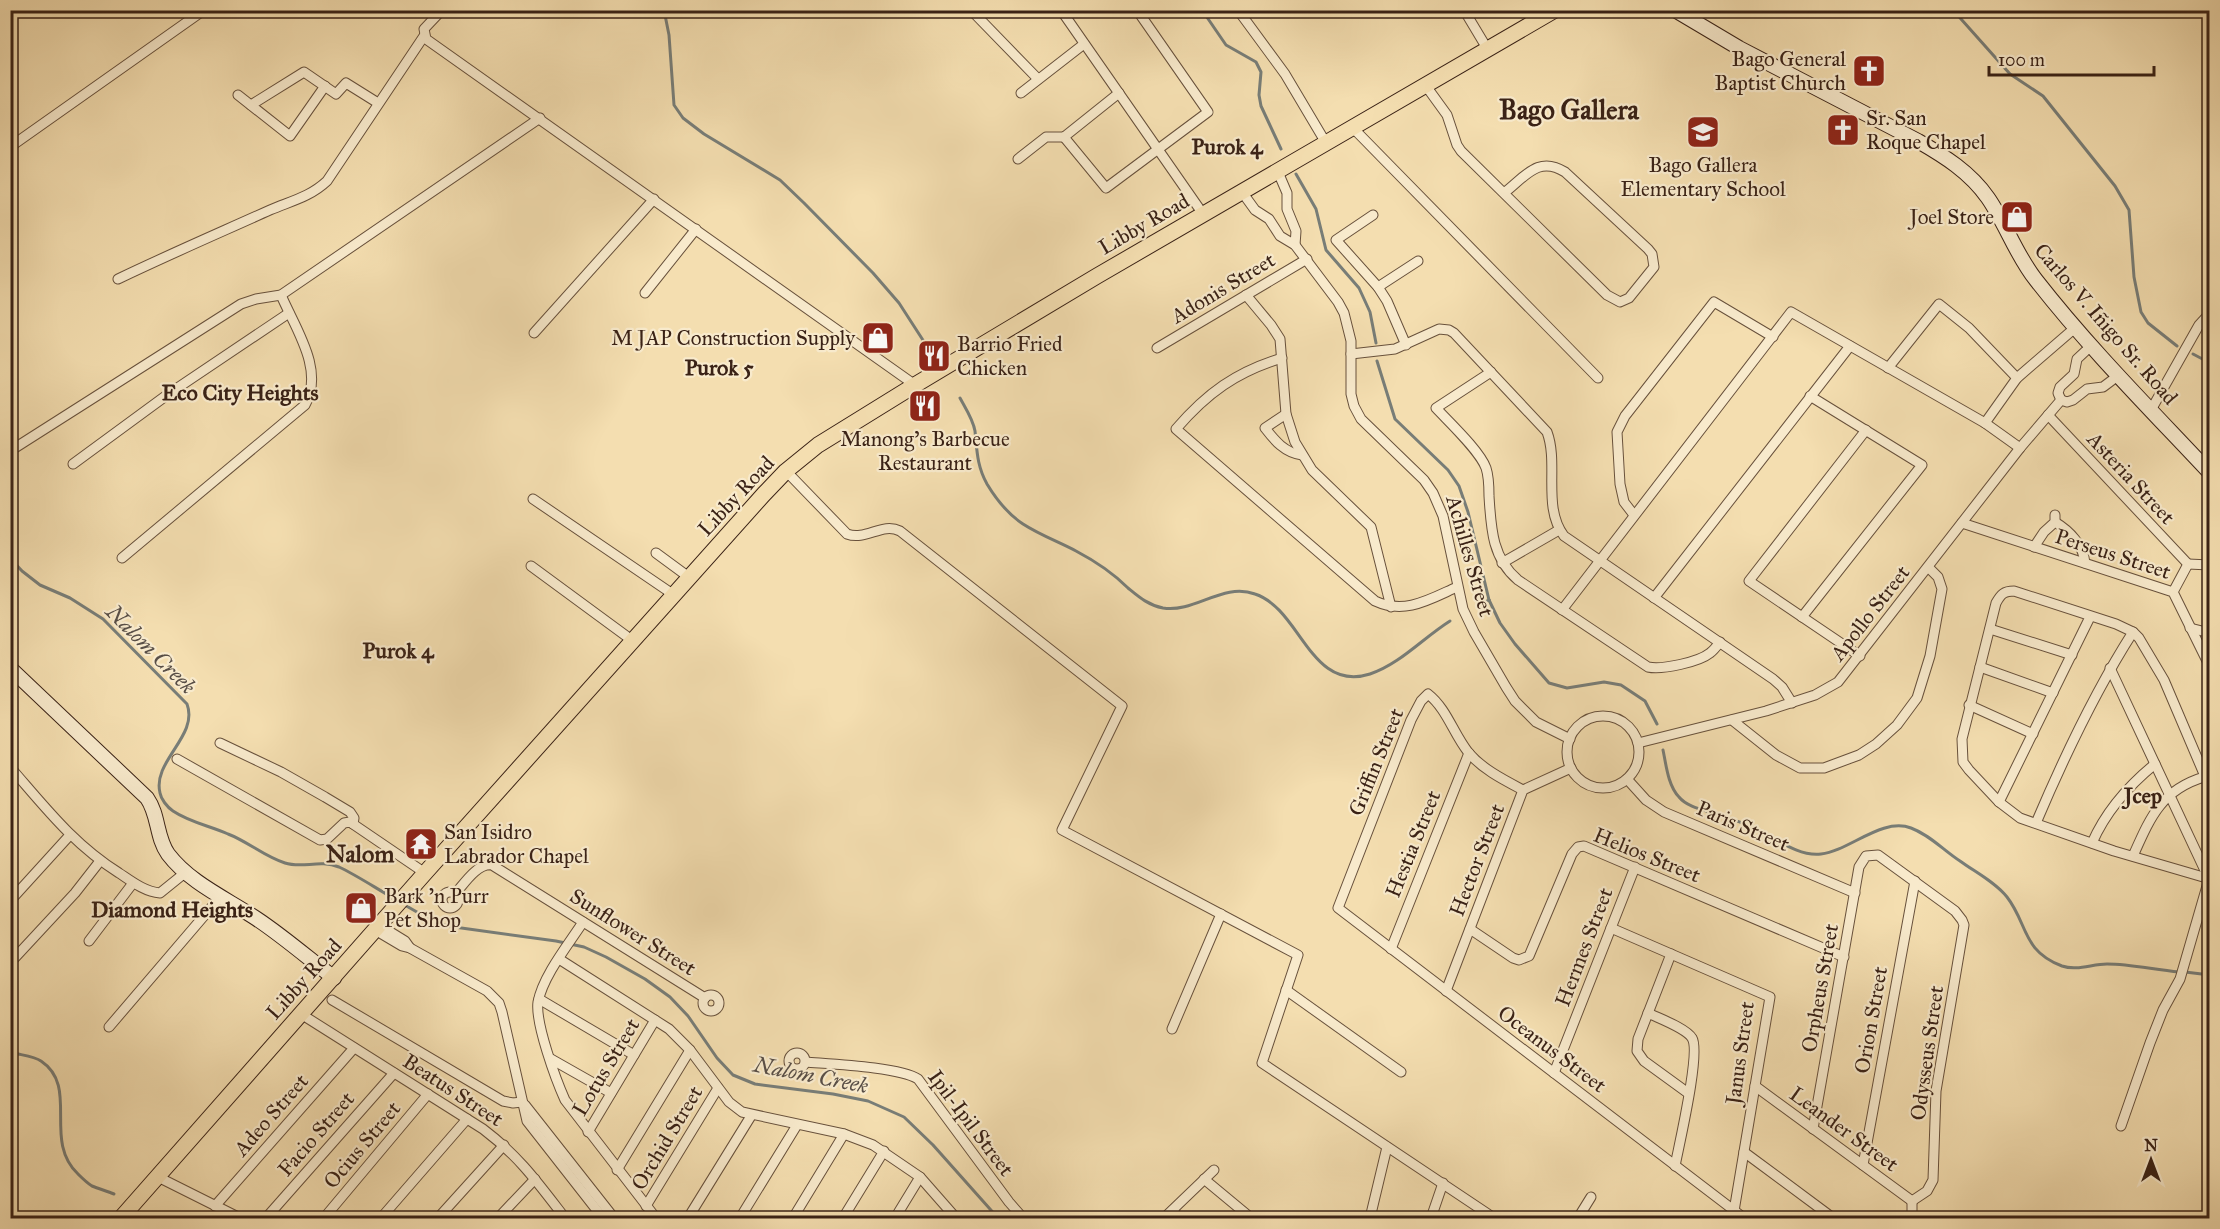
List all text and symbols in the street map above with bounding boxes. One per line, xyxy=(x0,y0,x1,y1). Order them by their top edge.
scale bar xyxy=(1989,39,2154,77)
place label: Bago General Baptist Church xyxy=(1715,46,1846,96)
text: 100 m xyxy=(1998,49,2045,71)
church icon: Bago General Baptist Church xyxy=(1851,53,1887,89)
district label: Bago Gallera xyxy=(1499,93,1640,127)
place label: Sr. San Roque Chapel xyxy=(1866,105,1986,155)
church icon: Sr. San Roque Chapel xyxy=(1825,112,1861,148)
school or university icon: Bago Gallera Elementary School xyxy=(1685,114,1721,150)
district label: Purok 4 xyxy=(1192,133,1264,160)
place label: Bago Gallera Elementary School xyxy=(1620,152,1786,202)
street label: Libby Road xyxy=(1094,187,1194,260)
shop icon: Joel Store xyxy=(1999,199,2035,235)
place label: Joel Store xyxy=(1908,204,1994,230)
street label: Carlos V. Iñigo Sr. Road xyxy=(2029,238,2184,411)
street label: Adonis Street xyxy=(1165,246,1280,330)
shop icon: M JAP Construction Supply xyxy=(860,320,896,356)
place label: M JAP Construction Supply xyxy=(611,325,856,351)
place label: Barrio Fried Chicken xyxy=(957,331,1063,381)
restaurant icon: Barrio Fried Chicken xyxy=(916,338,952,374)
district label: Purok 5 xyxy=(685,354,754,381)
district label: Eco City Heights xyxy=(161,379,319,406)
restaurant icon: Manong's Barbecue Restaurant xyxy=(907,388,943,424)
place label: Manong's Barbecue Restaurant xyxy=(840,426,1010,476)
street label: Asteria Street xyxy=(2081,426,2181,530)
street label: Libby Road xyxy=(692,450,780,542)
street label: Achilles Street xyxy=(1440,492,1500,620)
street label: Perseus Street xyxy=(2052,523,2175,585)
street label: Apollo Street xyxy=(1824,560,1916,667)
water label: Nalom Creek xyxy=(99,597,202,700)
district label: Purok 4 xyxy=(363,637,435,664)
street label: Griffin Street xyxy=(1343,704,1410,820)
district label: Jcep xyxy=(2121,782,2162,810)
street label: Hestia Street xyxy=(1380,786,1446,901)
street label: Paris Street xyxy=(1693,795,1794,857)
street label: Hector Street xyxy=(1444,800,1511,920)
place label: San Isidro Labrador Chapel xyxy=(444,819,589,869)
street label: Helios Street xyxy=(1590,822,1705,888)
temple icon: San Isidro Labrador Chapel xyxy=(403,826,439,862)
district label: Nalom xyxy=(326,839,395,869)
place label: Bark 'n Purr Pet Shop xyxy=(384,883,489,933)
street label: Sunflower Street xyxy=(565,883,701,981)
street label: Hermes Street xyxy=(1549,883,1619,1010)
shop icon: Bark 'n Purr Pet Shop xyxy=(343,890,379,926)
district label: Diamond Heights xyxy=(91,896,253,923)
street label: Orpheus Street xyxy=(1796,921,1844,1054)
street label: Libby Road xyxy=(261,933,348,1025)
street label: Orion Street xyxy=(1849,964,1893,1076)
street label: Odysseus Street xyxy=(1905,983,1949,1122)
street label: Janus Street xyxy=(1720,999,1760,1108)
street label: Oceanus Street xyxy=(1493,1000,1612,1099)
street label: Lotus Street xyxy=(567,1013,646,1121)
street label: Beatus Street xyxy=(398,1048,509,1132)
water label: Nalom Creek xyxy=(749,1050,871,1099)
street label: Ipil-Ipil Street xyxy=(923,1065,1020,1182)
street label: Adeo Street xyxy=(227,1068,314,1162)
street label: Orchid Street xyxy=(626,1081,709,1195)
street label: Leander Street xyxy=(1784,1081,1904,1178)
street label: Facio Street xyxy=(272,1086,360,1182)
street label: Ocius Street xyxy=(318,1096,406,1194)
north arrow xyxy=(2121,1130,2181,1190)
text: N xyxy=(2144,1136,2158,1155)

